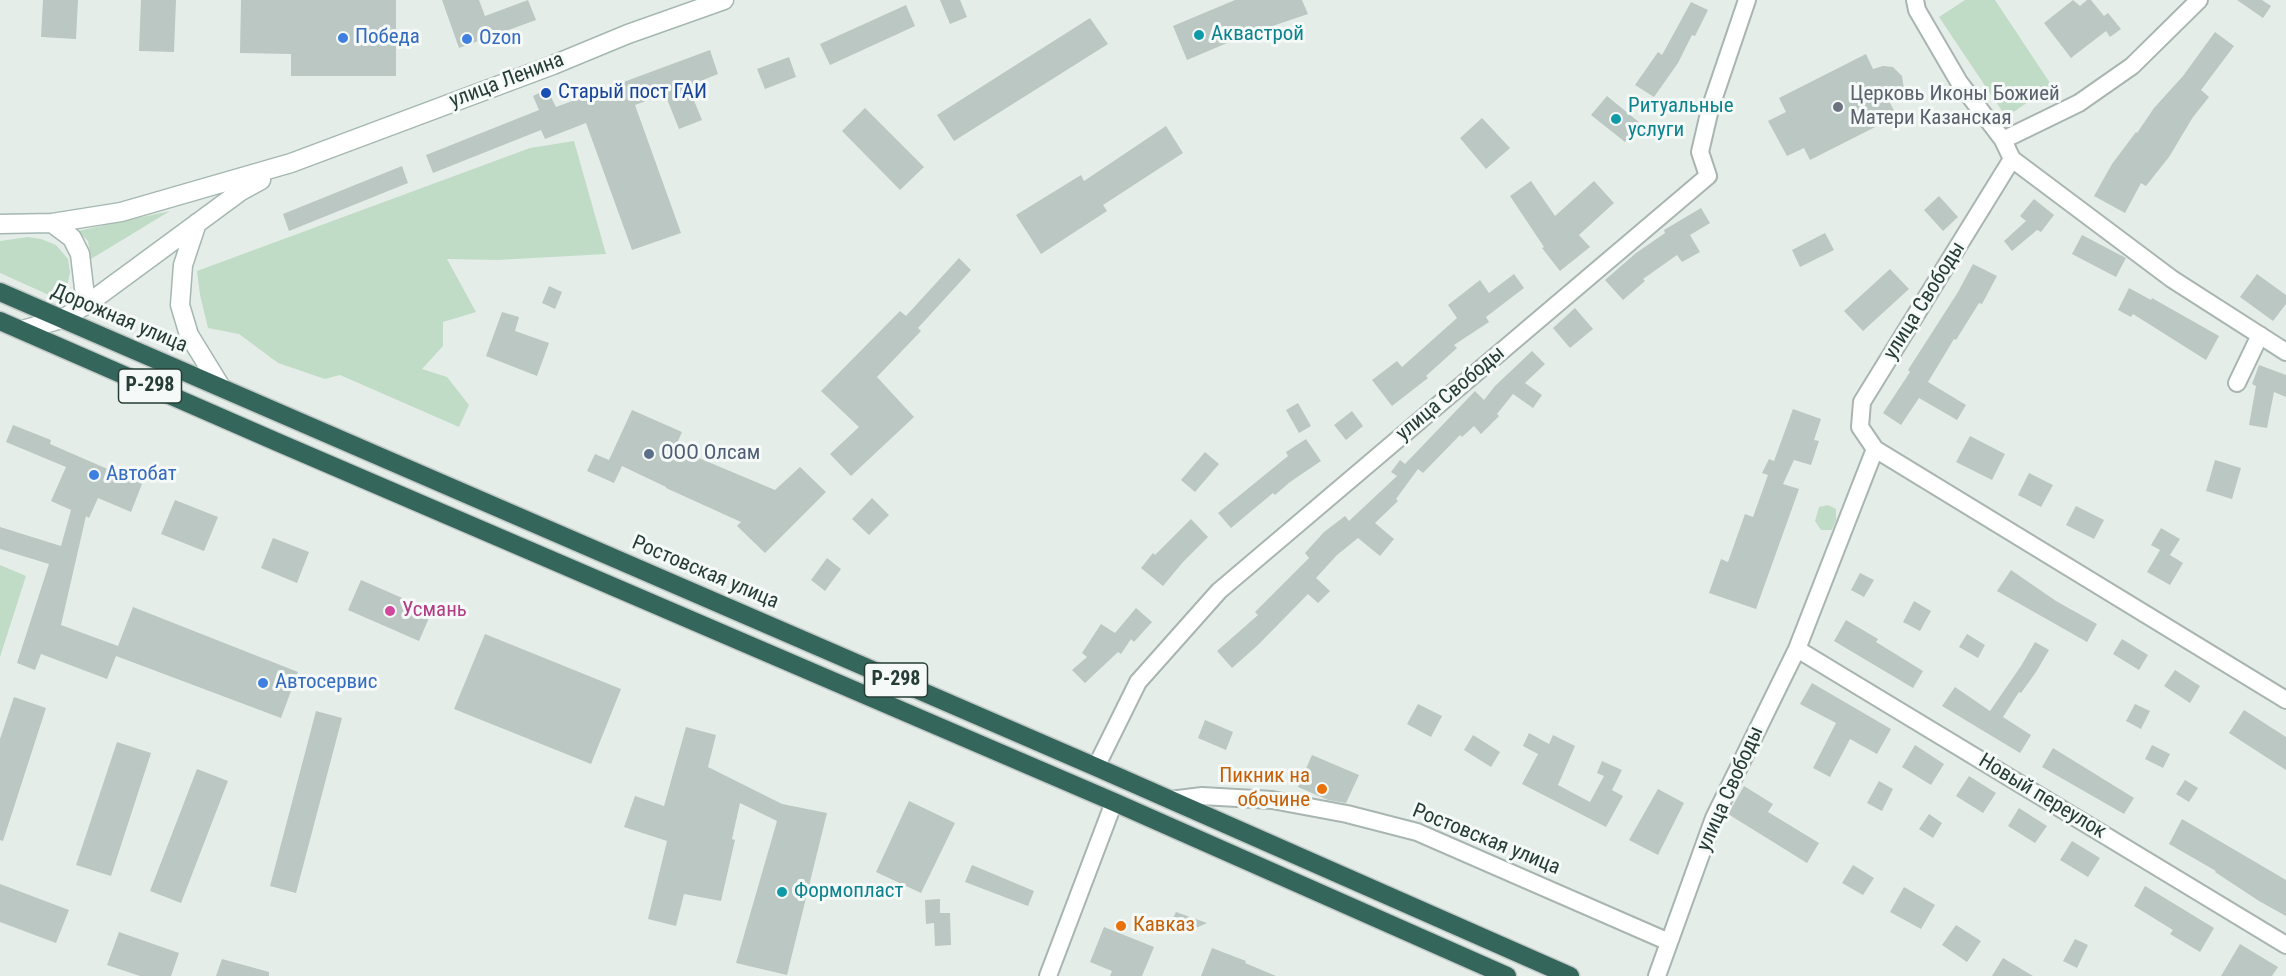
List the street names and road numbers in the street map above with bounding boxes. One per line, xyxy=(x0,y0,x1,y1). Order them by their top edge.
street label: улица Ленина xyxy=(446,48,568,114)
street label: улица Свободы xyxy=(1879,237,1971,365)
street label: Дорожная улица xyxy=(47,279,191,359)
street label: улица Свободы xyxy=(1392,341,1510,447)
road number: Р-298 xyxy=(118,369,182,403)
street label: Ростовская улица xyxy=(628,531,782,615)
road number: Р-298 xyxy=(864,663,928,697)
street label: улица Свободы xyxy=(1692,723,1770,855)
street label: Новый переулок xyxy=(1974,749,2110,845)
street label: Ростовская улица xyxy=(1409,799,1563,881)

